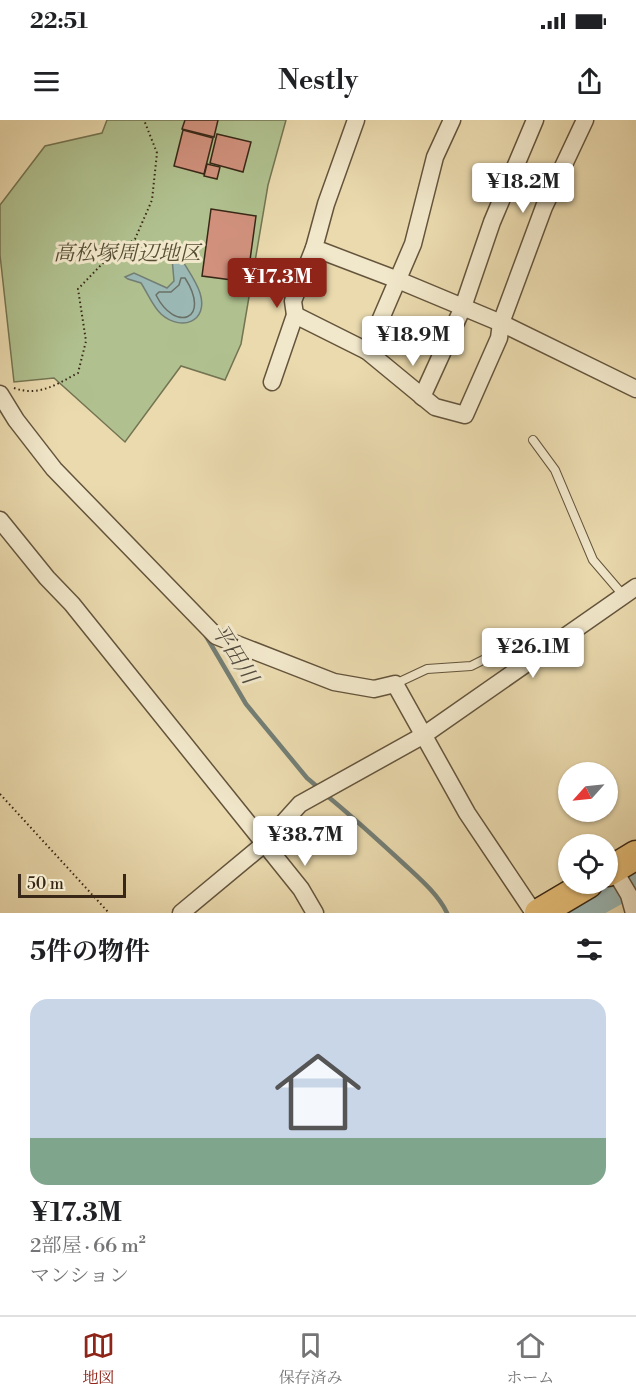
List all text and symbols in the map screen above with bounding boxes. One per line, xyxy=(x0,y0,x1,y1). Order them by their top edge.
text: 22:51 xyxy=(30,8,88,35)
text: Nestly xyxy=(278,64,358,98)
icon: menu xyxy=(30,65,63,98)
icon: share xyxy=(573,65,606,98)
pin: ¥18.2M xyxy=(474,163,572,214)
text: ¥18.2M xyxy=(486,170,560,195)
park label: 高松塚周辺地区 xyxy=(54,241,203,267)
pin: ¥17.3M xyxy=(228,258,326,309)
text: ¥17.3M xyxy=(242,265,312,290)
pin: ¥18.9M xyxy=(364,316,462,367)
text: ¥18.9M xyxy=(376,323,450,348)
water label: 平田川 xyxy=(205,619,264,691)
pin: ¥26.1M xyxy=(484,628,582,679)
text: ¥26.1M xyxy=(496,635,570,660)
north arrow xyxy=(558,762,618,822)
map controls xyxy=(558,762,618,894)
pin: ¥38.7M xyxy=(256,816,354,867)
text: ¥38.7M xyxy=(267,823,343,848)
button: locate xyxy=(558,834,618,894)
scale bar xyxy=(18,871,126,898)
text: 50 m xyxy=(27,874,64,894)
icon: filters xyxy=(573,933,606,966)
text: 5件の物件 xyxy=(30,936,150,968)
icon: home xyxy=(264,1038,372,1146)
text: ¥17.3M xyxy=(30,1197,122,1229)
text: 2部屋 · 66 m² xyxy=(30,1234,146,1259)
text: マンション xyxy=(30,1264,129,1289)
tab: 地図 xyxy=(82,1329,115,1388)
tab: 保存済み xyxy=(278,1329,343,1388)
tab: ホーム xyxy=(506,1329,554,1388)

